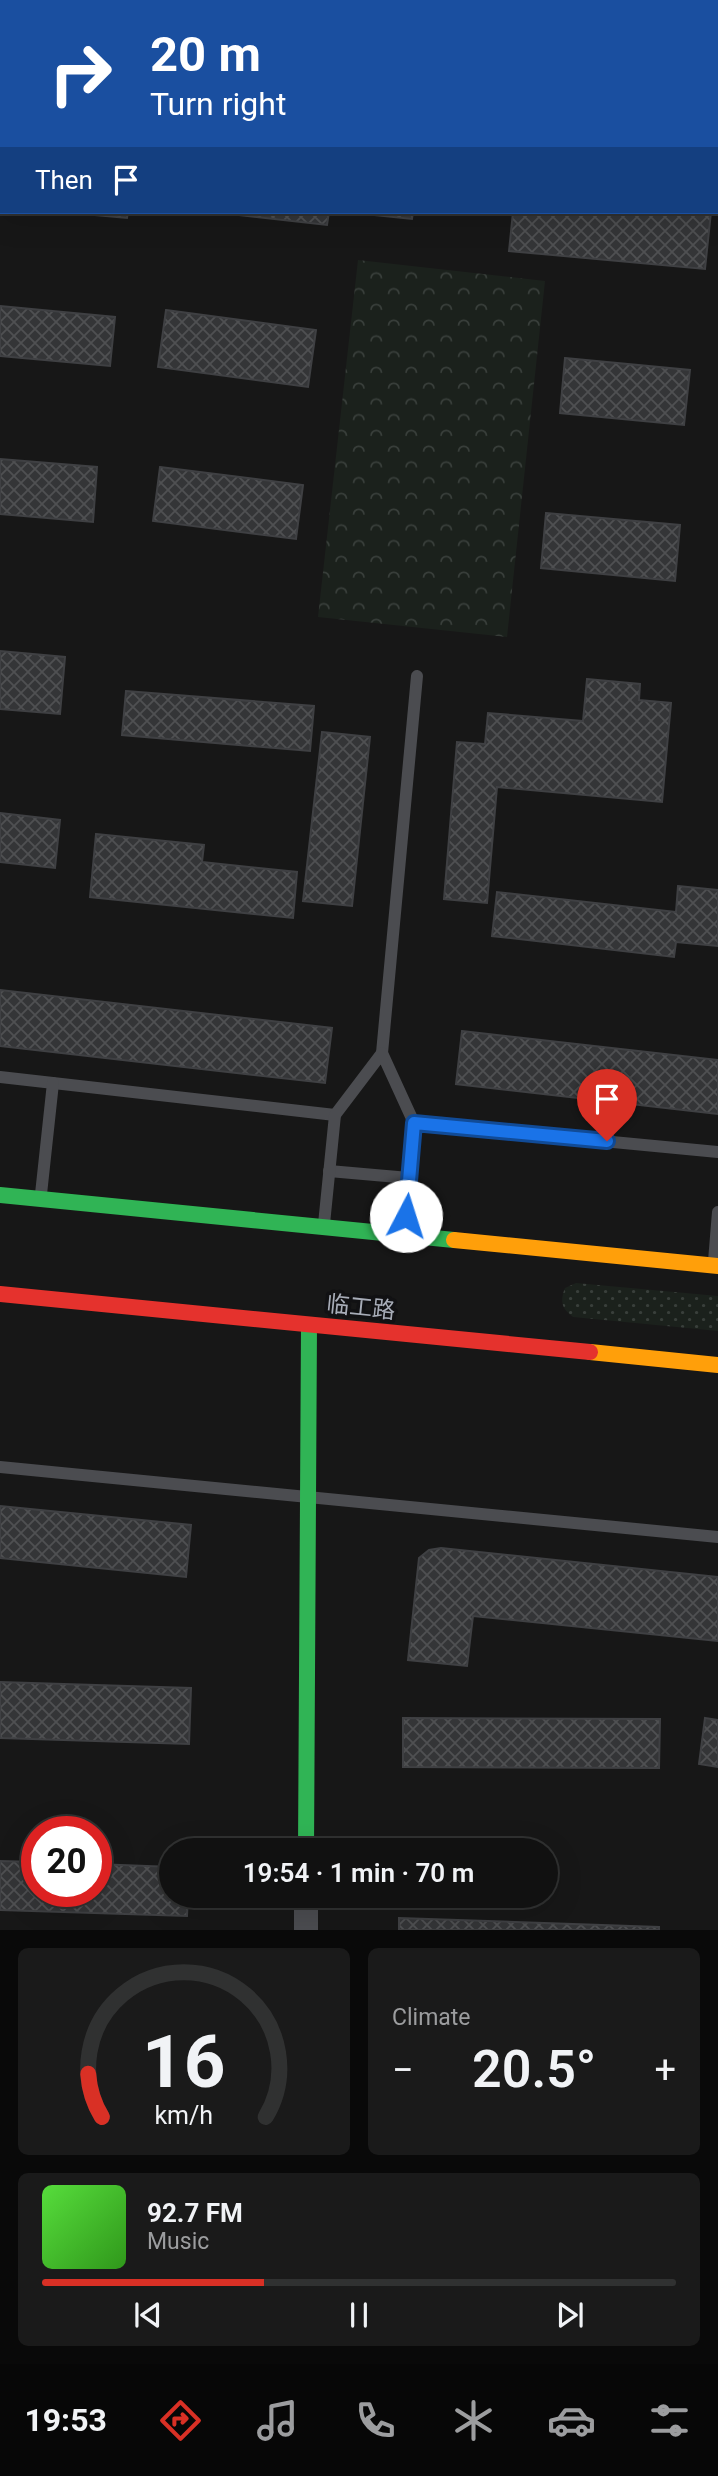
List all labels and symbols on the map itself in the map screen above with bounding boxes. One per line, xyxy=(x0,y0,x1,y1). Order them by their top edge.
pin xyxy=(577,1069,637,1141)
position arrow xyxy=(369,1179,443,1253)
street label: 临工路 xyxy=(325,1290,397,1325)
speed limit sign: 20 xyxy=(21,1816,112,1907)

